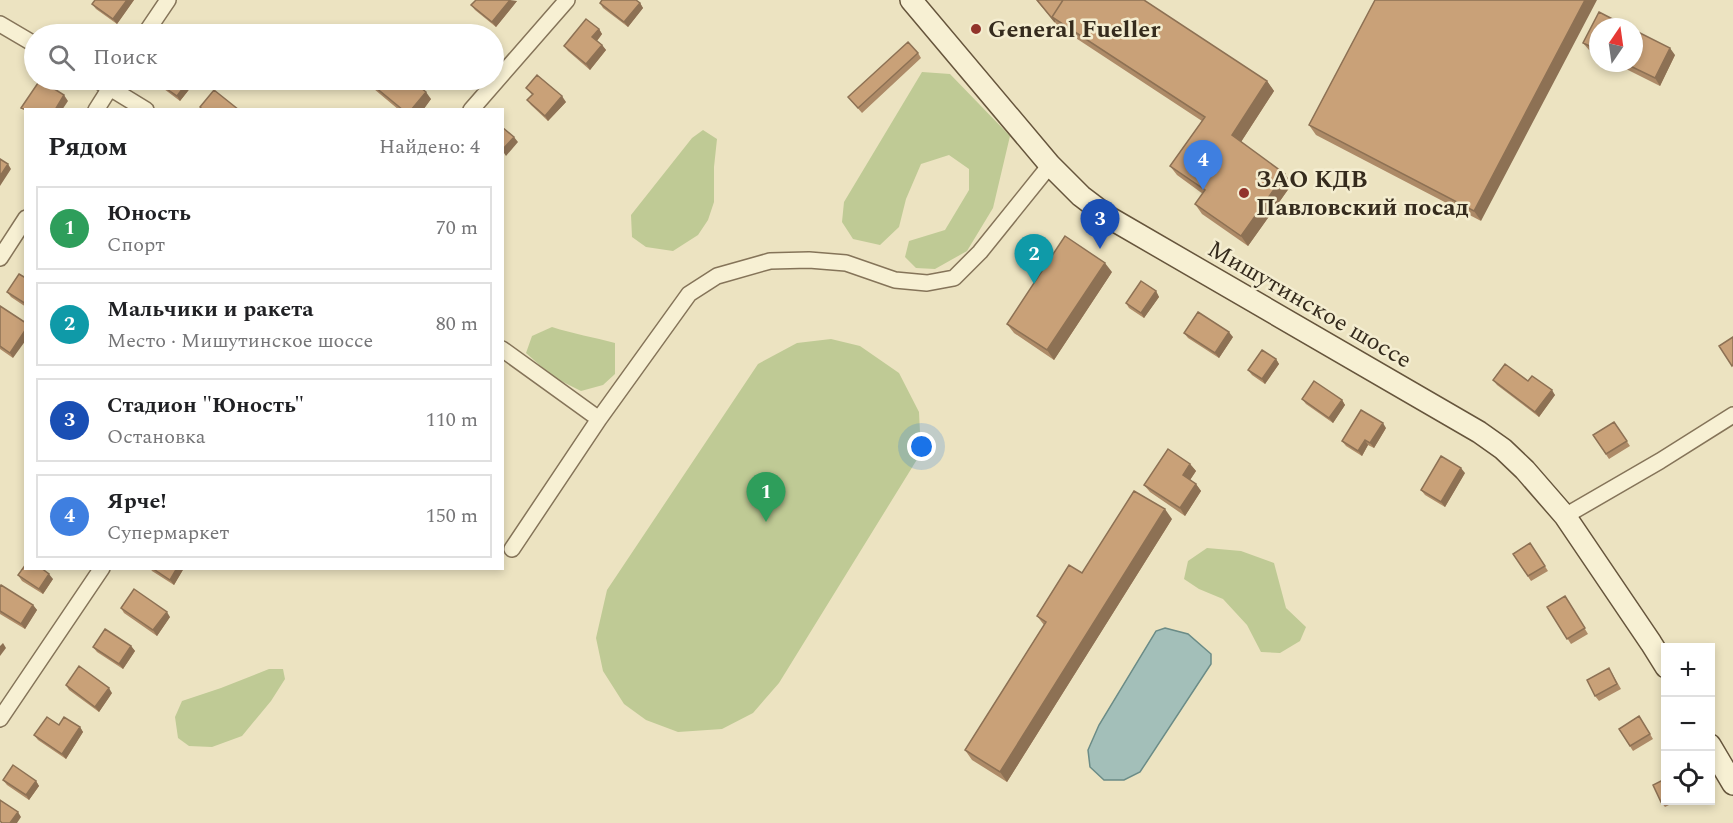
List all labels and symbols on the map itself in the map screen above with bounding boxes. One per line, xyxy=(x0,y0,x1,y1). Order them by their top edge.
place label: General Fueller xyxy=(988,12,1161,48)
north arrow xyxy=(1589,18,1643,72)
marker: General Fueller xyxy=(969,22,983,36)
pin: 4 xyxy=(1184,140,1222,190)
place label: ЗАО КДВ Павловский посад xyxy=(1256,162,1469,226)
marker: ЗАО КДВ Павловский посад xyxy=(1237,186,1251,200)
pin: 3 xyxy=(1080,200,1120,249)
street label: Мишутинское шоссе xyxy=(1201,232,1418,378)
pin: 2 xyxy=(1014,234,1054,284)
your location xyxy=(907,432,936,461)
pin: 1 xyxy=(746,472,786,522)

